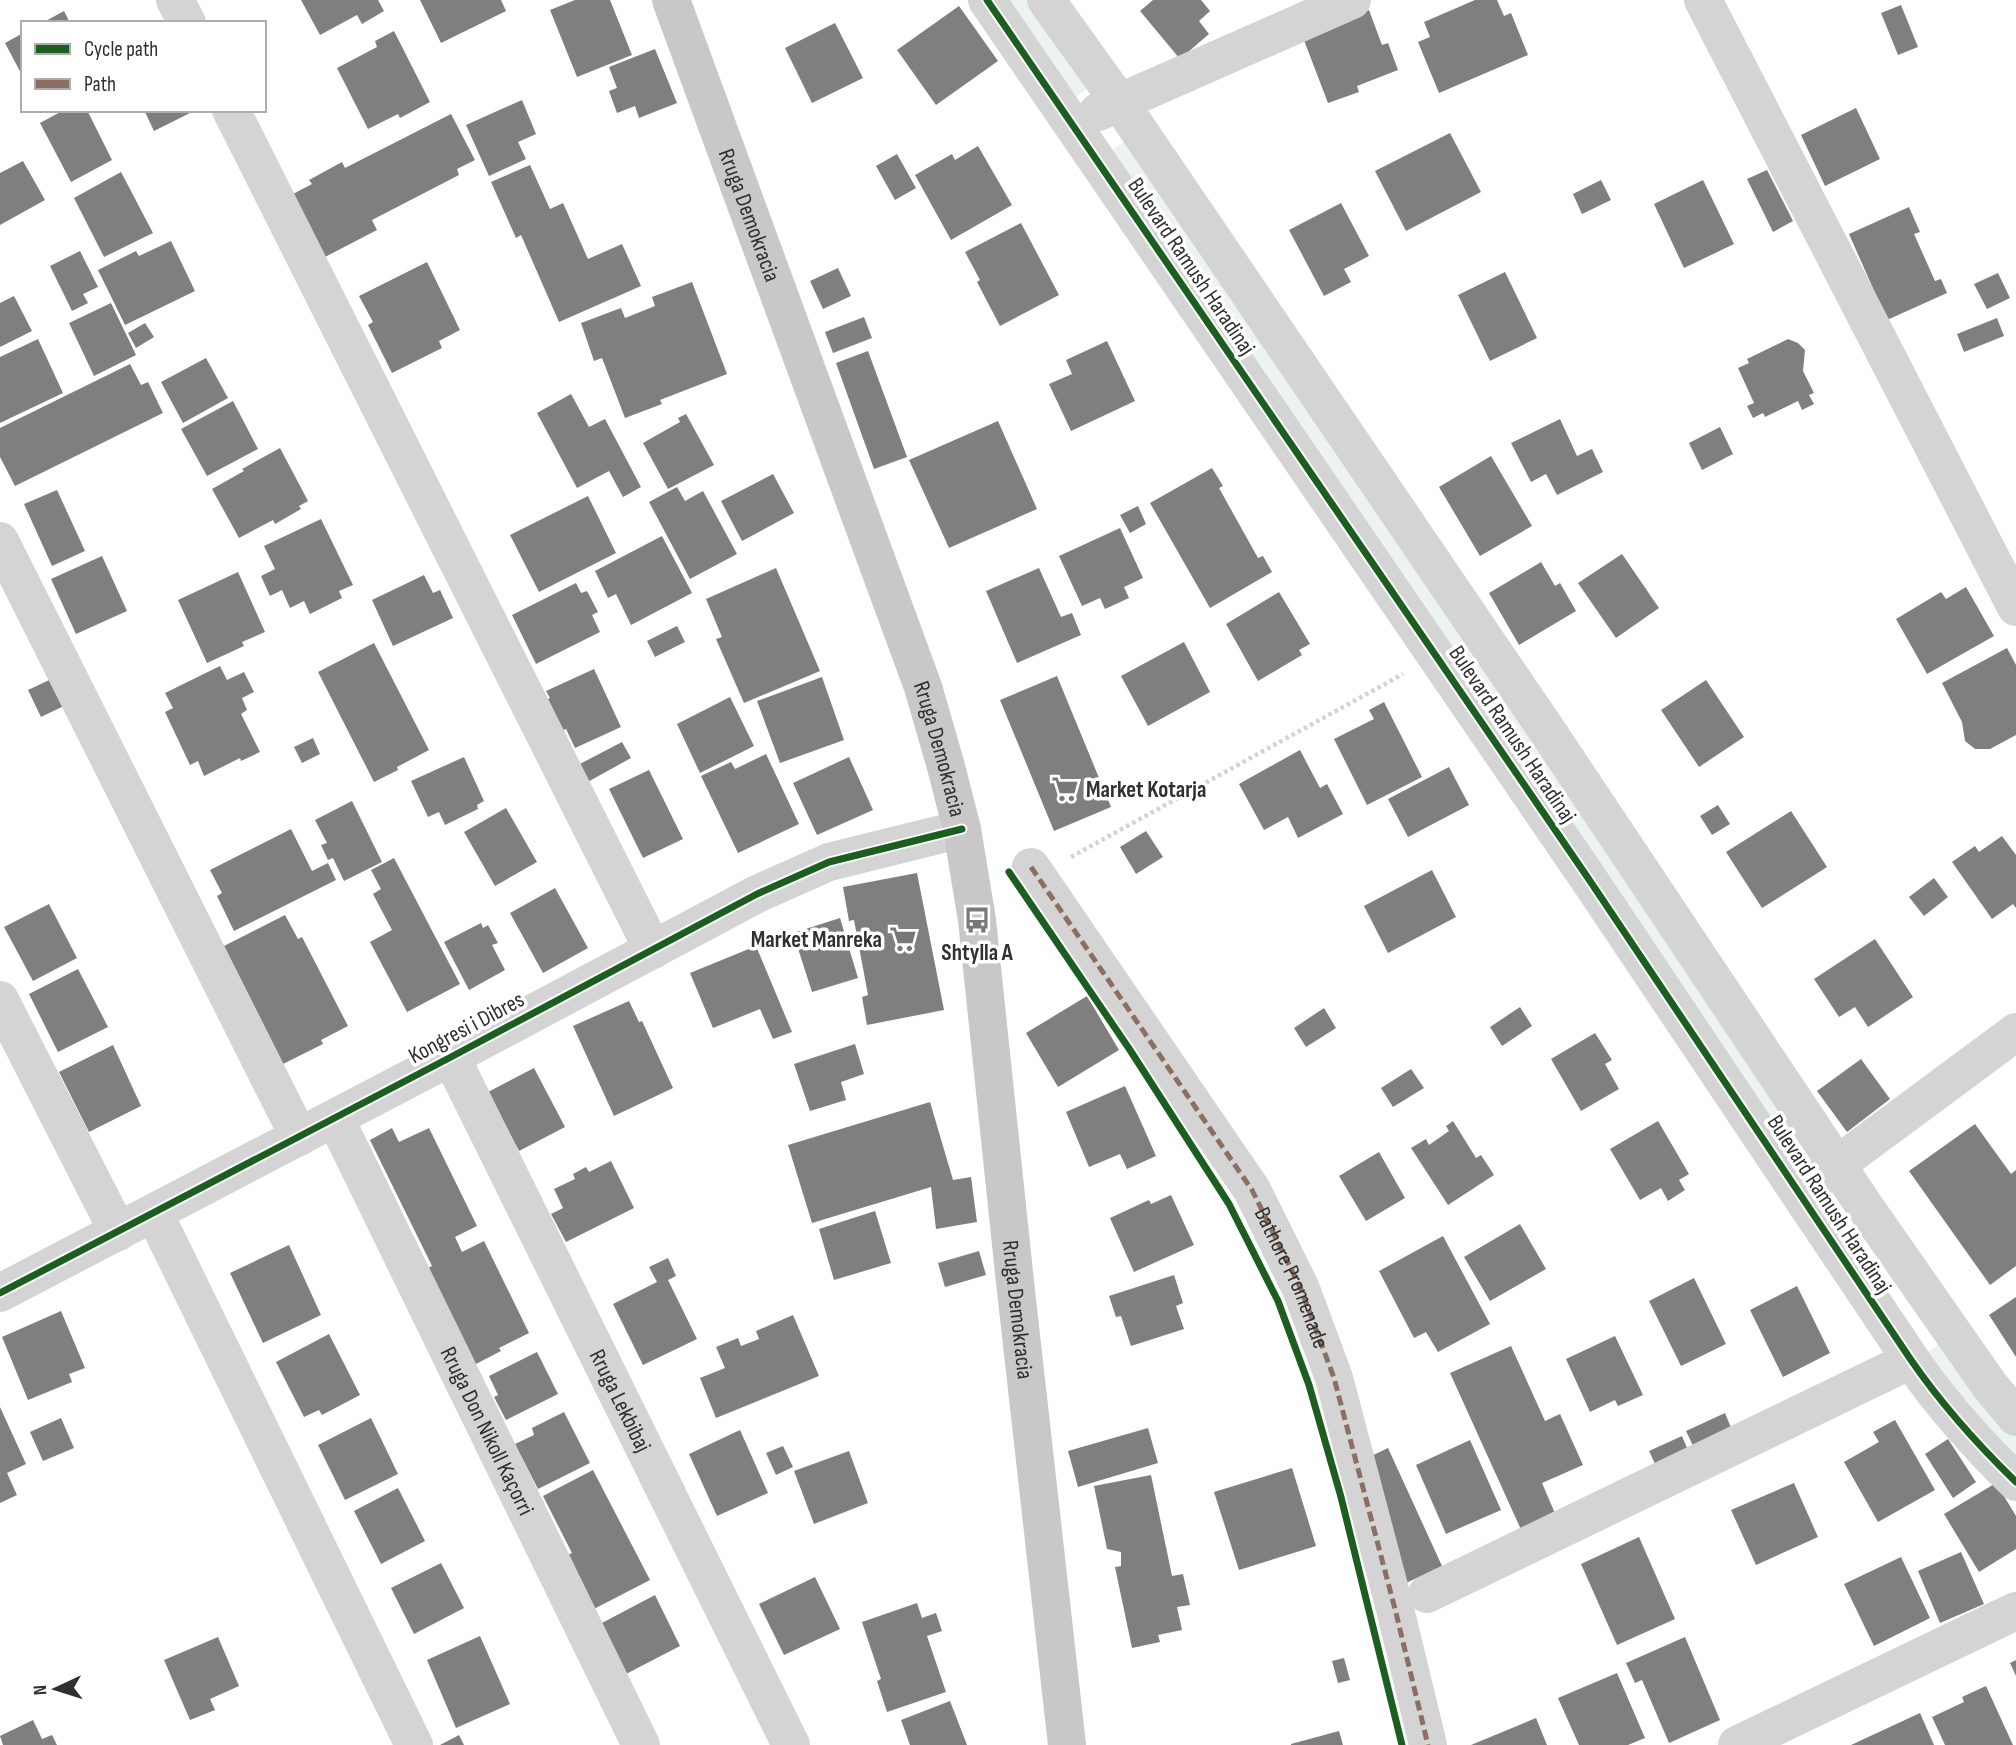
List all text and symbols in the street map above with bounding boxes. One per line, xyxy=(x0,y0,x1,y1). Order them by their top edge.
legend xyxy=(21,21,266,112)
text: Cycle path xyxy=(84,37,158,62)
text: Path xyxy=(84,72,116,97)
street label: Rruga Demokracia xyxy=(712,145,786,286)
street label: Bulevard Ramush Haradinaj xyxy=(1121,173,1261,361)
street label: Bulevard Ramush Haradinaj xyxy=(1442,641,1582,829)
street label: Rruga Demokracia xyxy=(907,677,971,820)
supermarket icon: Market Kotarja xyxy=(1050,774,1080,804)
place label: Market Kotarja xyxy=(1086,776,1206,804)
bus stop icon: Shtylla A xyxy=(962,905,992,935)
supermarket icon: Market Manreka xyxy=(888,924,918,954)
place label: Market Manreka xyxy=(751,926,882,954)
place label: Shtylla A xyxy=(941,939,1014,967)
street label: Kongresi i Dibres xyxy=(404,986,529,1070)
street label: Bulevard Ramush Haradinaj xyxy=(1761,1110,1897,1299)
street label: Bathore Promenade xyxy=(1248,1203,1335,1352)
street label: Rruga Demokracia xyxy=(996,1239,1039,1381)
street label: Rruga Don Nikoll Kaçorri xyxy=(434,1342,540,1520)
street label: Rruga Lekbibaj xyxy=(583,1345,657,1457)
north arrow xyxy=(21,1654,91,1724)
text: N xyxy=(29,1684,52,1696)

